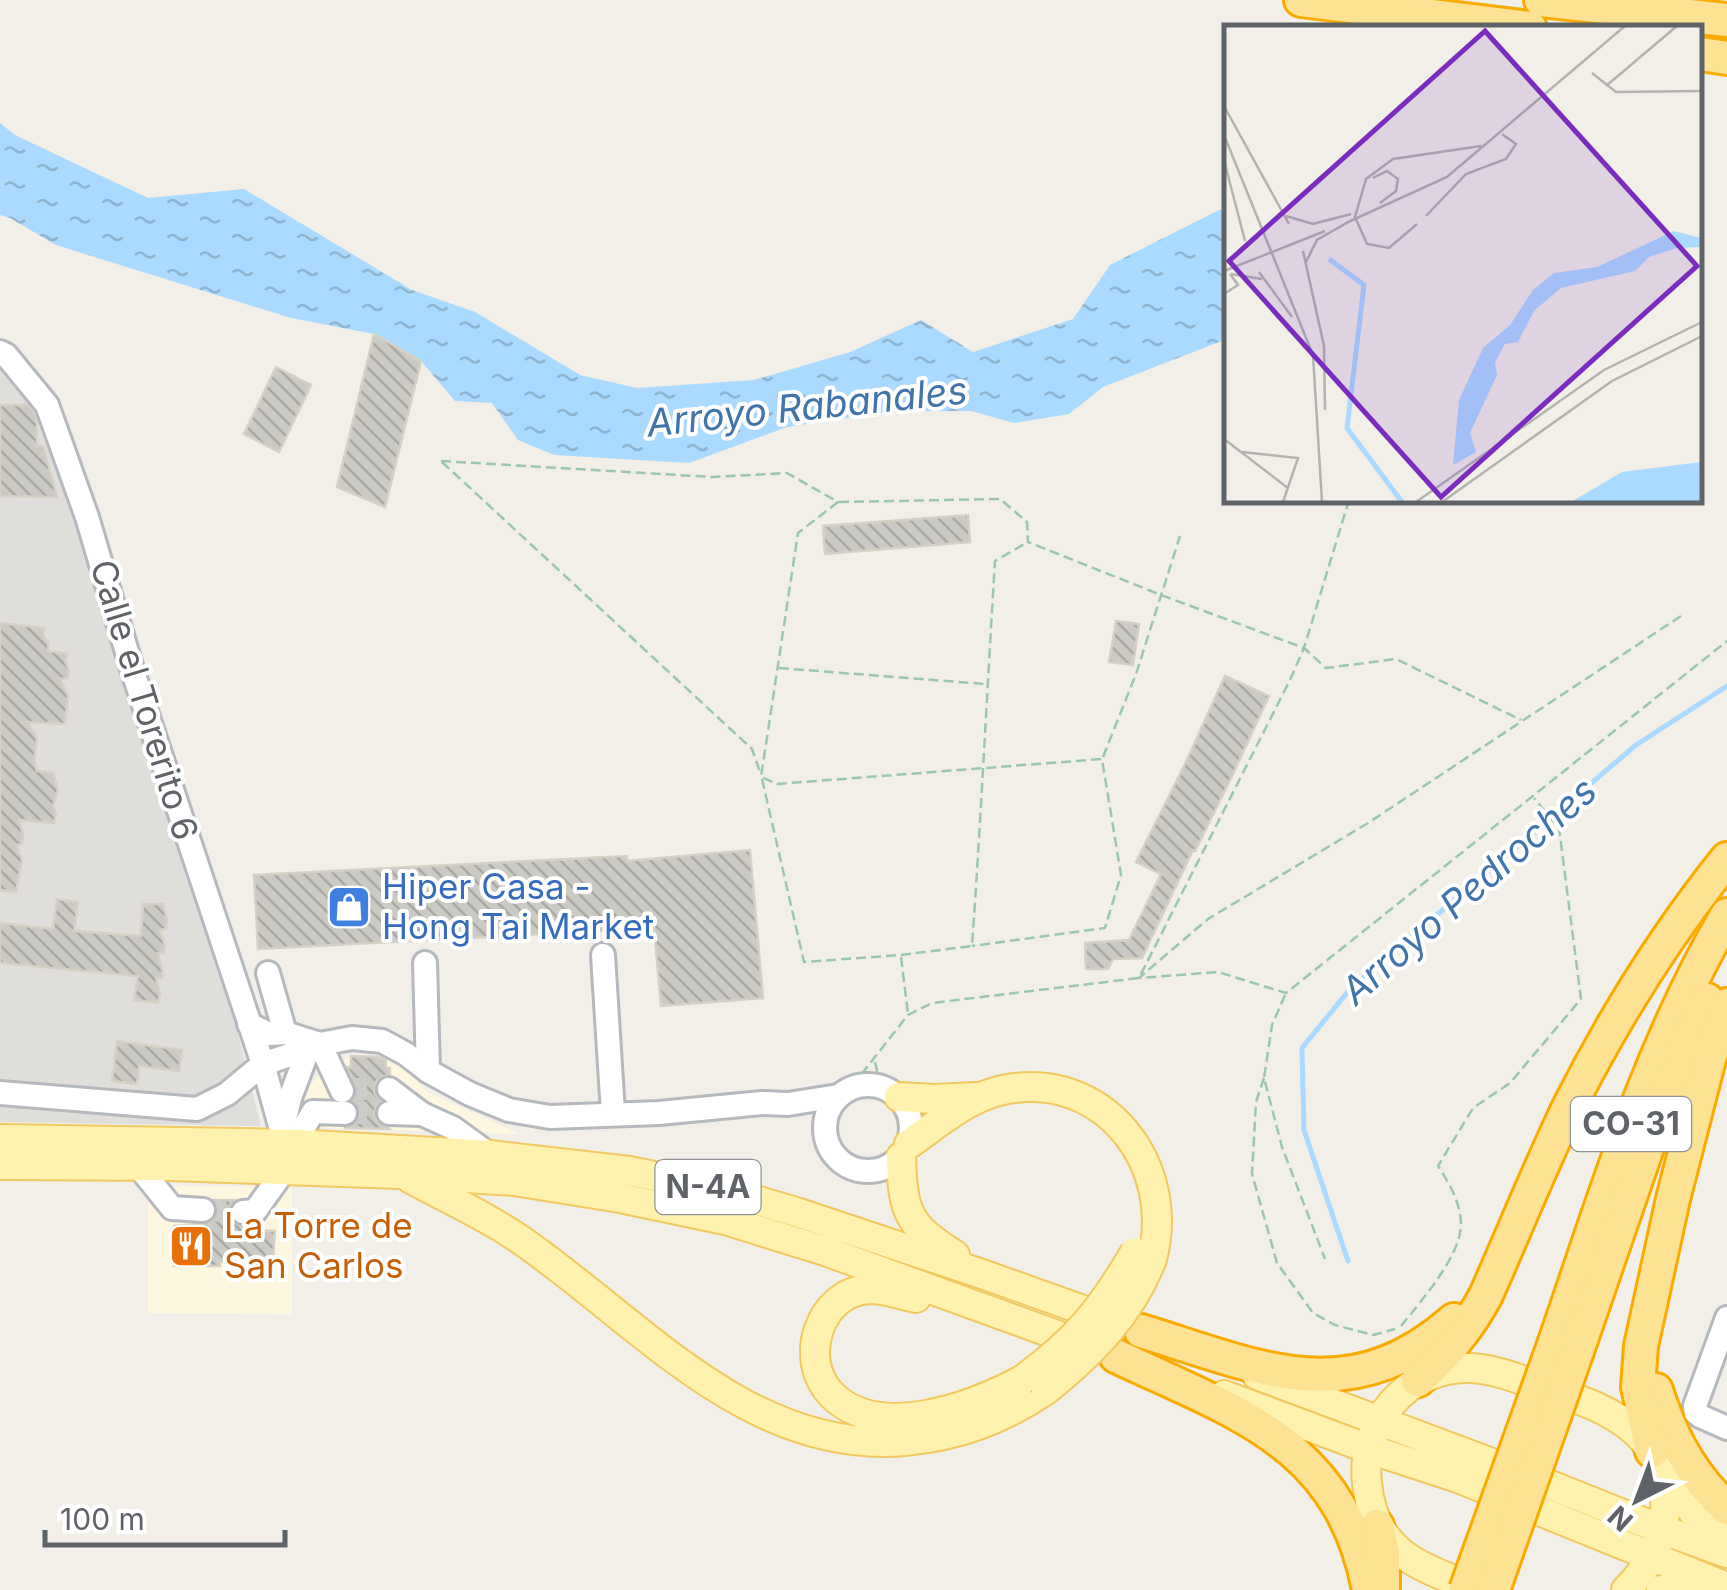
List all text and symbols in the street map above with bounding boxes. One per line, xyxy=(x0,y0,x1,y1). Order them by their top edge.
inset map xyxy=(1224,25,1702,502)
water label: Arroyo Rabanales xyxy=(644,366,969,446)
street label: Calle el Torerito 6 xyxy=(82,555,208,845)
water label: Arroyo Pedroches xyxy=(1331,767,1605,1014)
place label: Hiper Casa - Hong Tai Market xyxy=(382,865,654,947)
shop icon: Hiper Casa - Hong Tai Market xyxy=(326,884,372,930)
road number: CO-31 xyxy=(1571,1097,1691,1151)
road number: N-4A xyxy=(656,1160,760,1214)
place label: La Torre de San Carlos xyxy=(224,1204,413,1286)
restaurant icon: La Torre de San Carlos xyxy=(168,1223,214,1269)
north arrow xyxy=(1587,1450,1687,1550)
scale bar xyxy=(45,1485,285,1547)
text: N xyxy=(1601,1499,1640,1538)
text: 100 m xyxy=(60,1501,145,1537)

